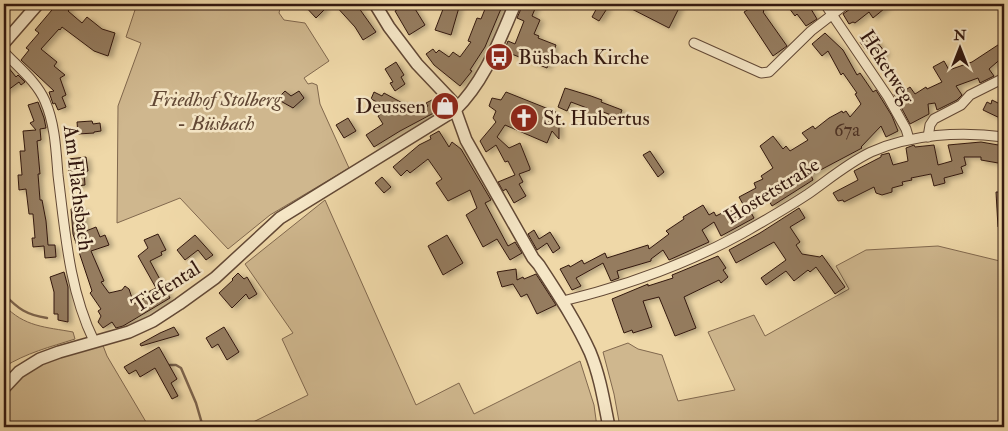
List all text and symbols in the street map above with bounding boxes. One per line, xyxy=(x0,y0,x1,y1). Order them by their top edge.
north arrow xyxy=(936,22,986,72)
street label: Heketweg xyxy=(853,25,921,110)
text: N xyxy=(953,27,967,44)
bus stop icon: Büsbach Kirche xyxy=(484,42,514,72)
place label: Büsbach Kirche xyxy=(518,44,649,71)
park label: Friedhof Stolberg - Büsbach xyxy=(149,86,283,137)
shop icon: Deussen xyxy=(430,91,460,121)
place label: Deussen xyxy=(355,93,426,120)
church icon: St. Hubertus xyxy=(509,103,539,133)
place label: St. Hubertus xyxy=(543,105,650,132)
house number: 67a xyxy=(834,118,860,142)
street label: Am Flachsbach xyxy=(57,123,99,252)
street label: Hostetstraße xyxy=(719,151,825,231)
street label: Tiefental xyxy=(127,254,206,319)

